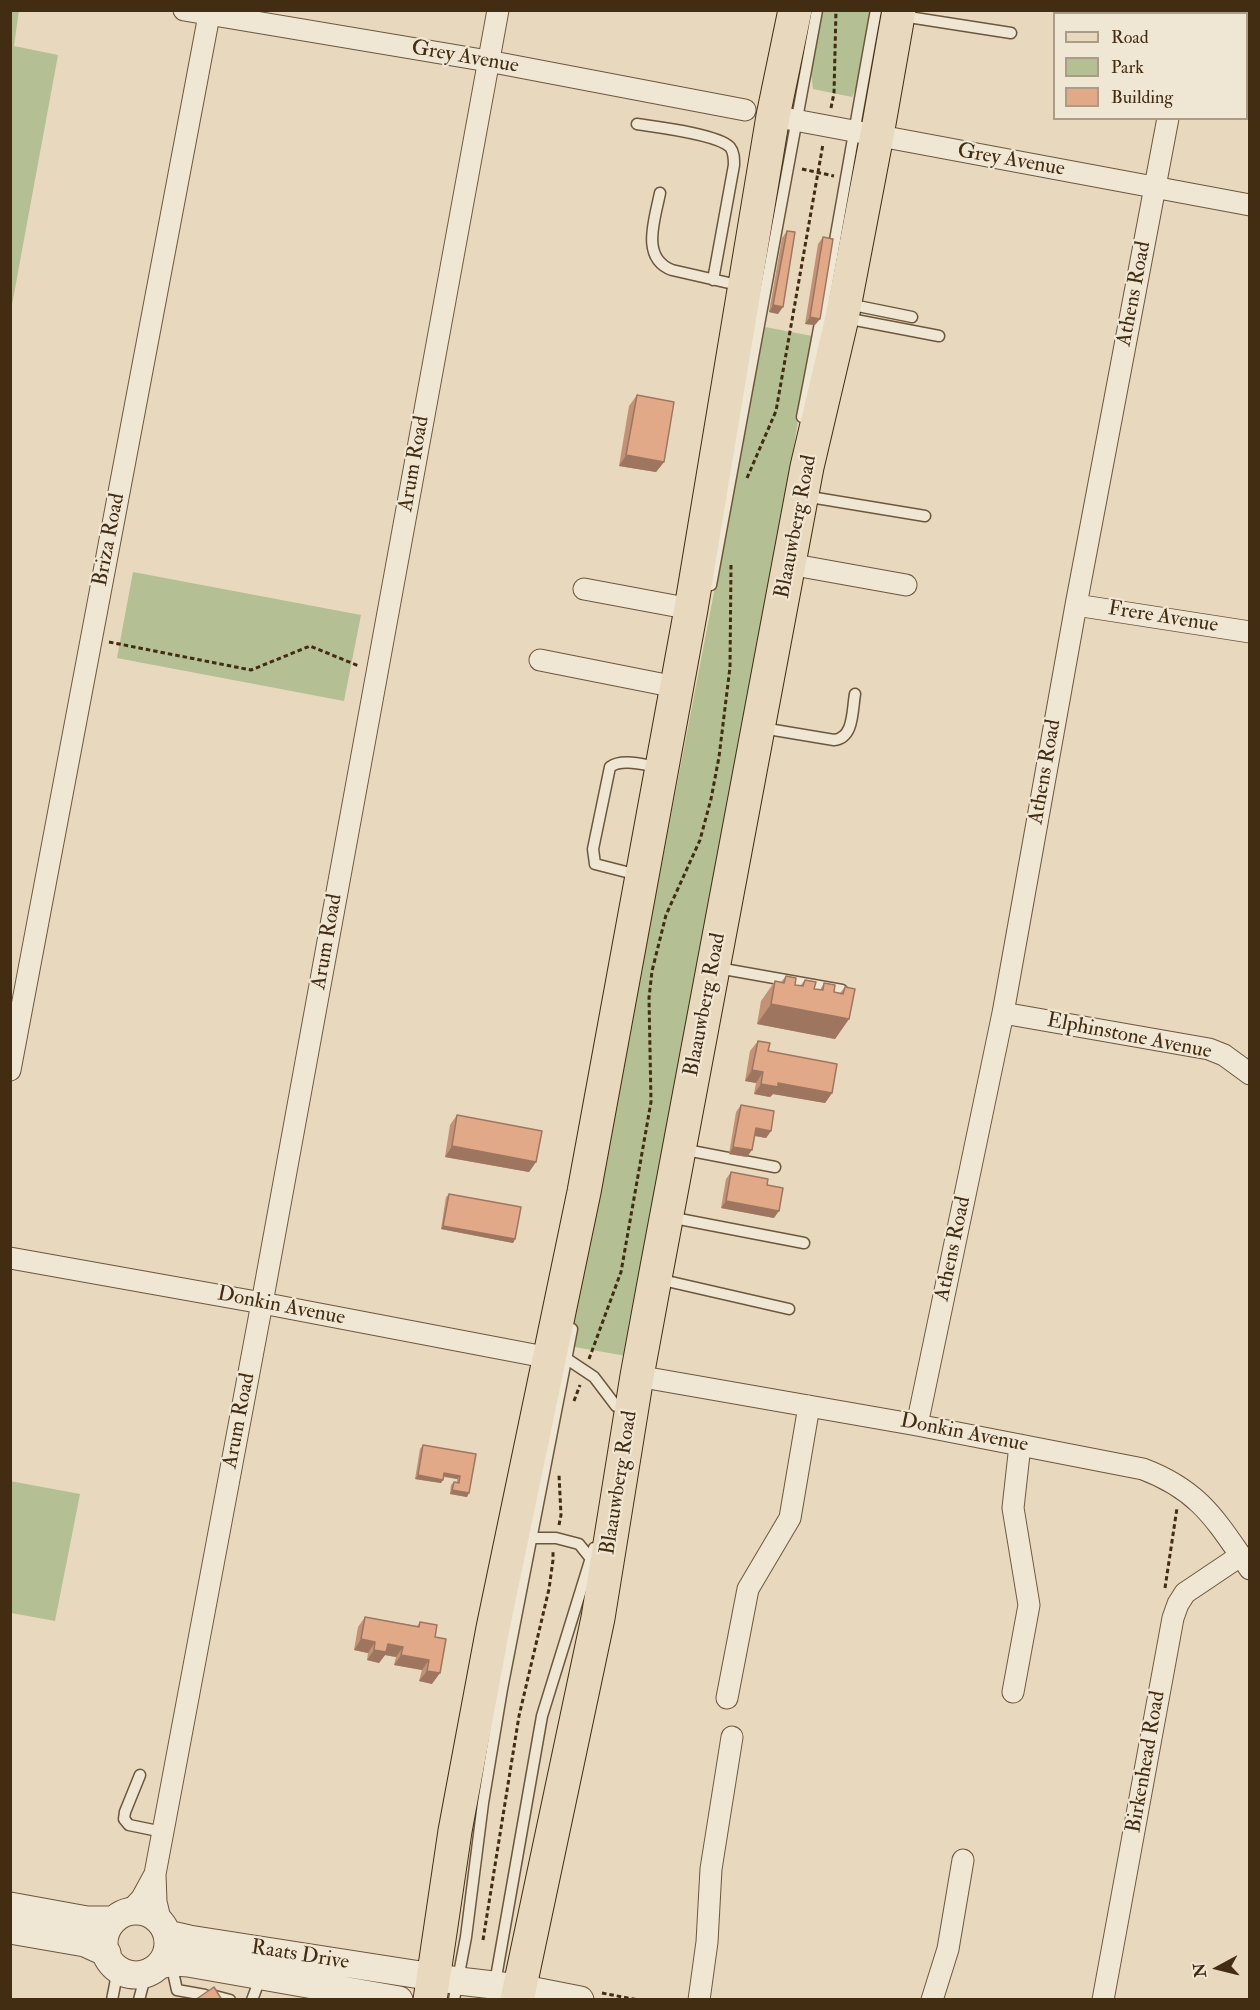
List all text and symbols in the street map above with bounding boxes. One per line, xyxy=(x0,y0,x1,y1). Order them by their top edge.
legend xyxy=(1053,12,1248,120)
text: Road xyxy=(1111,26,1149,49)
street label: Grey Avenue xyxy=(409,36,521,80)
text: Park xyxy=(1111,56,1144,79)
text: Building xyxy=(1111,86,1173,109)
street label: Grey Avenue xyxy=(955,139,1067,183)
street label: Athens Road xyxy=(1112,239,1158,349)
street label: Arum Road xyxy=(394,414,436,514)
street label: Blaauwberg Road xyxy=(771,453,823,601)
street label: Briza Road xyxy=(89,491,131,589)
street label: Frere Avenue xyxy=(1106,597,1220,639)
street label: Athens Road xyxy=(1024,717,1068,827)
street label: Arum Road xyxy=(307,892,349,992)
street label: Blaauwberg Road xyxy=(680,931,732,1079)
street label: Elphinstone Avenue xyxy=(1044,1009,1214,1065)
street label: Athens Road xyxy=(931,1194,977,1304)
street label: Donkin Avenue xyxy=(215,1282,347,1332)
street label: Arum Road xyxy=(218,1371,262,1471)
street label: Blaauwberg Road xyxy=(596,1409,644,1557)
street label: Donkin Avenue xyxy=(898,1409,1030,1459)
street label: Birkenhead Road xyxy=(1122,1689,1172,1835)
street label: Raats Drive xyxy=(249,1936,351,1976)
north arrow xyxy=(1188,1938,1248,1998)
text: N xyxy=(1189,1962,1211,1979)

